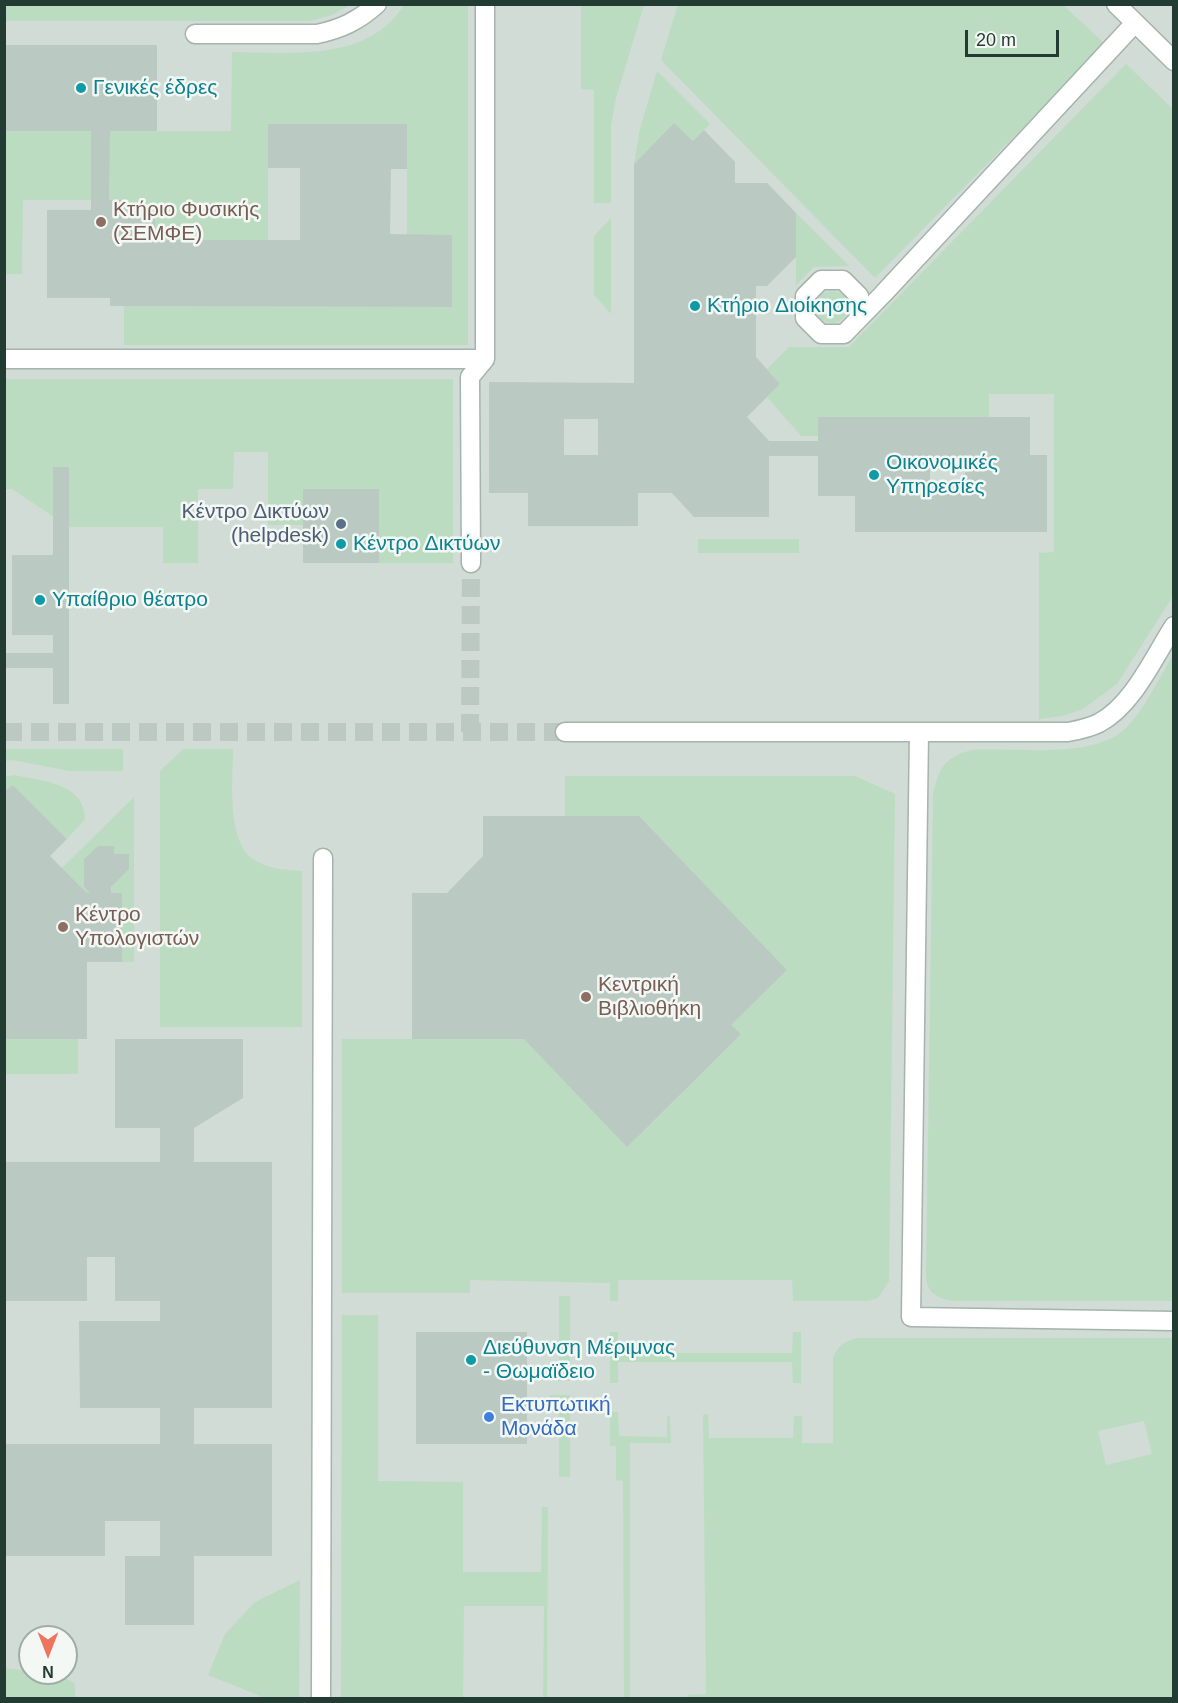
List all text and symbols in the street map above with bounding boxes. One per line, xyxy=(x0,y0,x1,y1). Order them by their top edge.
scale bar xyxy=(968,18,1062,56)
text: 20 m xyxy=(976,30,1016,50)
place label: Γενικές έδρες xyxy=(93,75,217,101)
marker: Γενικές έδρες xyxy=(74,81,88,95)
place label: Κτήριο Φυσικής (ΣΕΜΦΕ) xyxy=(113,197,259,247)
marker: Κτήριο Φυσικής (ΣΕΜΦΕ) xyxy=(94,215,108,229)
place label: Κτήριο Διοίκησης xyxy=(707,293,867,319)
marker: Κτήριο Διοίκησης xyxy=(688,299,702,313)
place label: Οικονομικές Υπηρεσίες xyxy=(886,450,998,500)
marker: Οικονομικές Υπηρεσίες xyxy=(867,468,881,482)
place label: Κέντρο Δικτύων (helpdesk) xyxy=(182,499,329,549)
marker: Κέντρο Δικτύων (helpdesk) xyxy=(334,517,348,531)
place label: Κέντρο Δικτύων xyxy=(353,531,500,557)
marker: Κέντρο Δικτύων xyxy=(334,537,348,551)
place label: Υπαίθριο θέατρο xyxy=(52,587,208,613)
marker: Υπαίθριο θέατρο xyxy=(33,593,47,607)
place label: Κέντρο Υπολογιστών xyxy=(75,902,199,952)
marker: Κέντρο Υπολογιστών xyxy=(56,920,70,934)
place label: Κεντρική Βιβλιοθήκη xyxy=(598,972,701,1022)
marker: Κεντρική Βιβλιοθήκη xyxy=(579,990,593,1004)
place label: Διεύθυνση Μέριμνας - Θωμαϊδειο xyxy=(483,1335,675,1385)
marker: Διεύθυνση Μέριμνας - Θωμαϊδειο xyxy=(464,1353,478,1367)
place label: Εκτυπωτική Μονάδα xyxy=(501,1392,611,1442)
marker: Εκτυπωτική Μονάδα xyxy=(482,1410,496,1424)
north arrow xyxy=(18,1625,78,1685)
text: N xyxy=(42,1663,54,1680)

